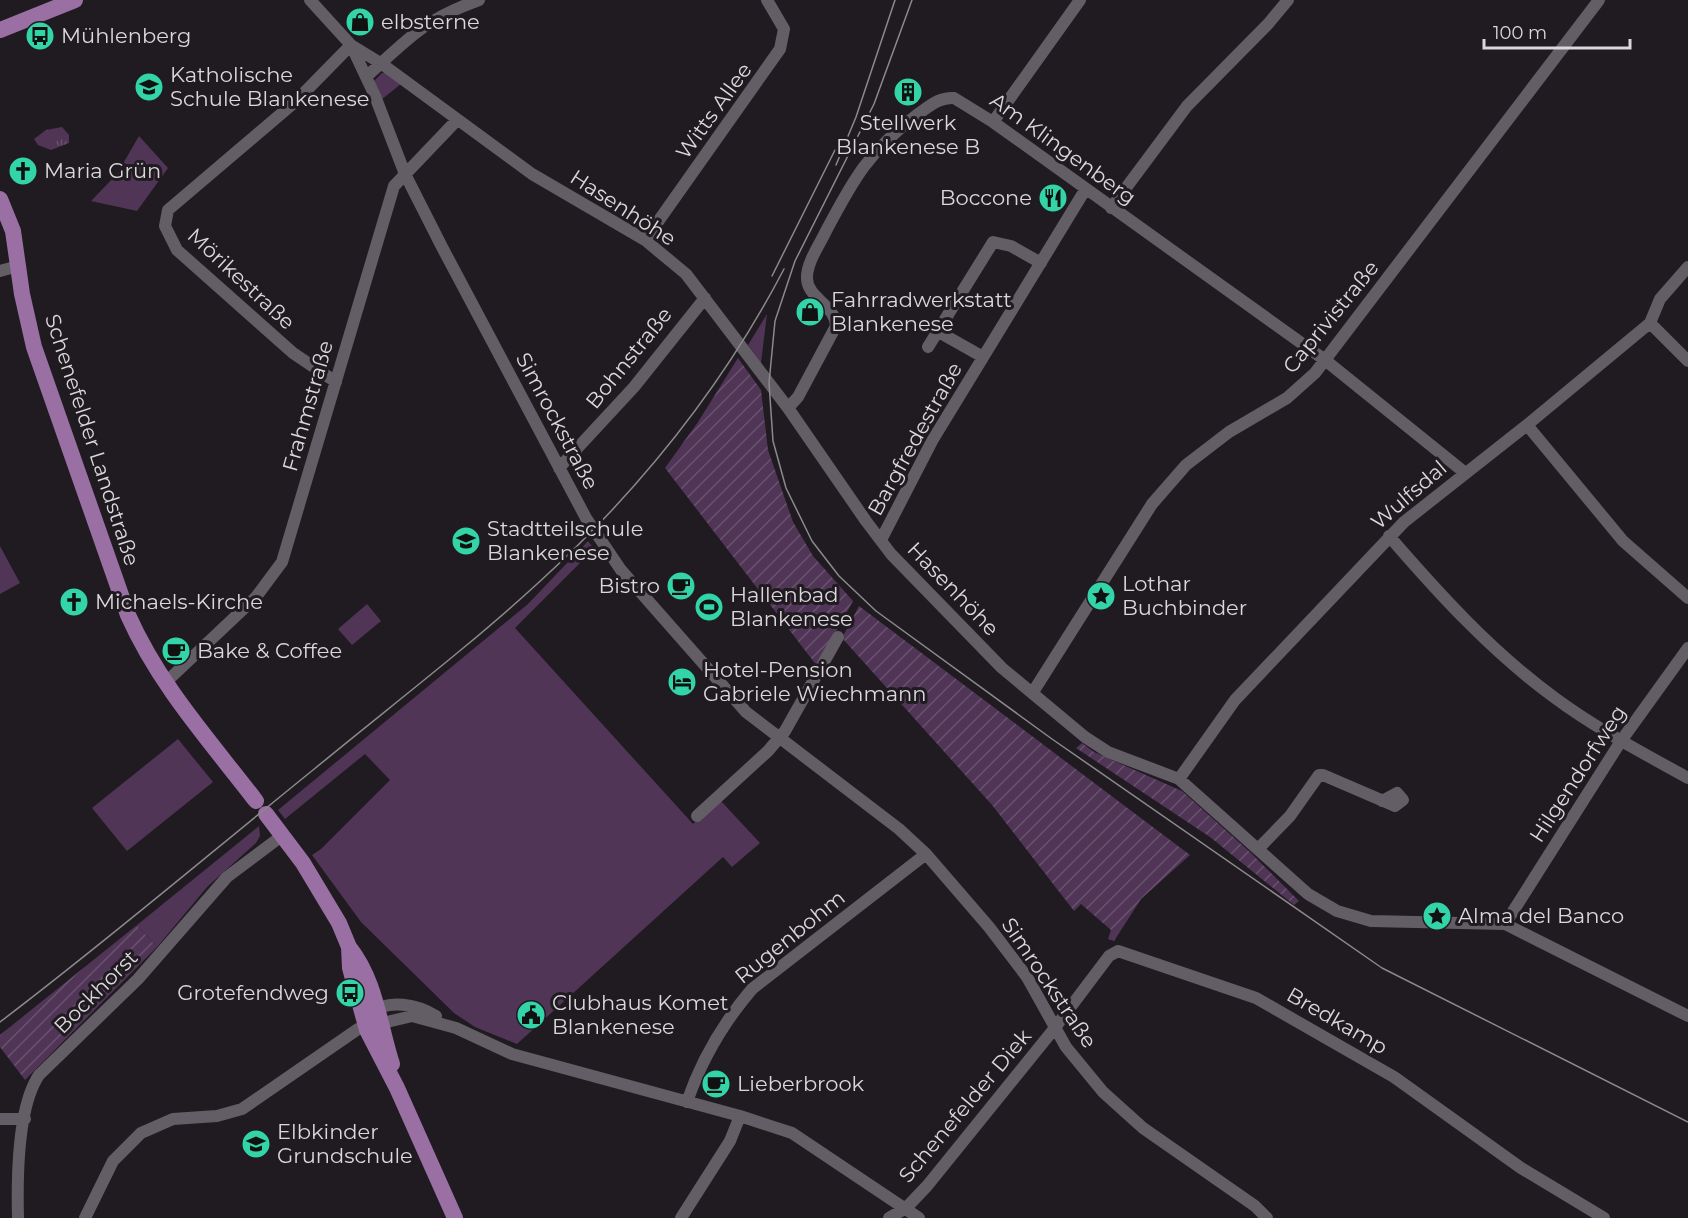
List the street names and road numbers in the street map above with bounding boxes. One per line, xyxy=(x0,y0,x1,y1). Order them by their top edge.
street label: Witts Allee xyxy=(670,58,757,164)
street label: Am Klingenberg xyxy=(986,87,1141,210)
street label: Hasenhöhe xyxy=(566,164,681,251)
street label: Mörikestraße xyxy=(183,223,300,335)
street label: Caprivistraße xyxy=(1278,255,1384,378)
street label: Bohnstraße xyxy=(580,302,677,413)
street label: Schenefelder Landstraße xyxy=(40,311,145,569)
street label: Frahmstraße xyxy=(277,338,338,474)
street label: Simrockstraße xyxy=(511,348,604,494)
street label: Bargfredestraße xyxy=(862,358,967,520)
street label: Wulfsdal xyxy=(1366,455,1452,534)
street label: Hasenhöhe xyxy=(902,537,1004,641)
street label: Hilgendorfweg xyxy=(1524,701,1631,847)
street label: Rugenbohm xyxy=(730,885,850,989)
street label: Simrockstraße xyxy=(997,913,1102,1053)
street label: Bockhorst xyxy=(49,945,143,1039)
street label: Bredkamp xyxy=(1282,982,1392,1059)
street label: Schenefelder Diek xyxy=(893,1024,1036,1188)

